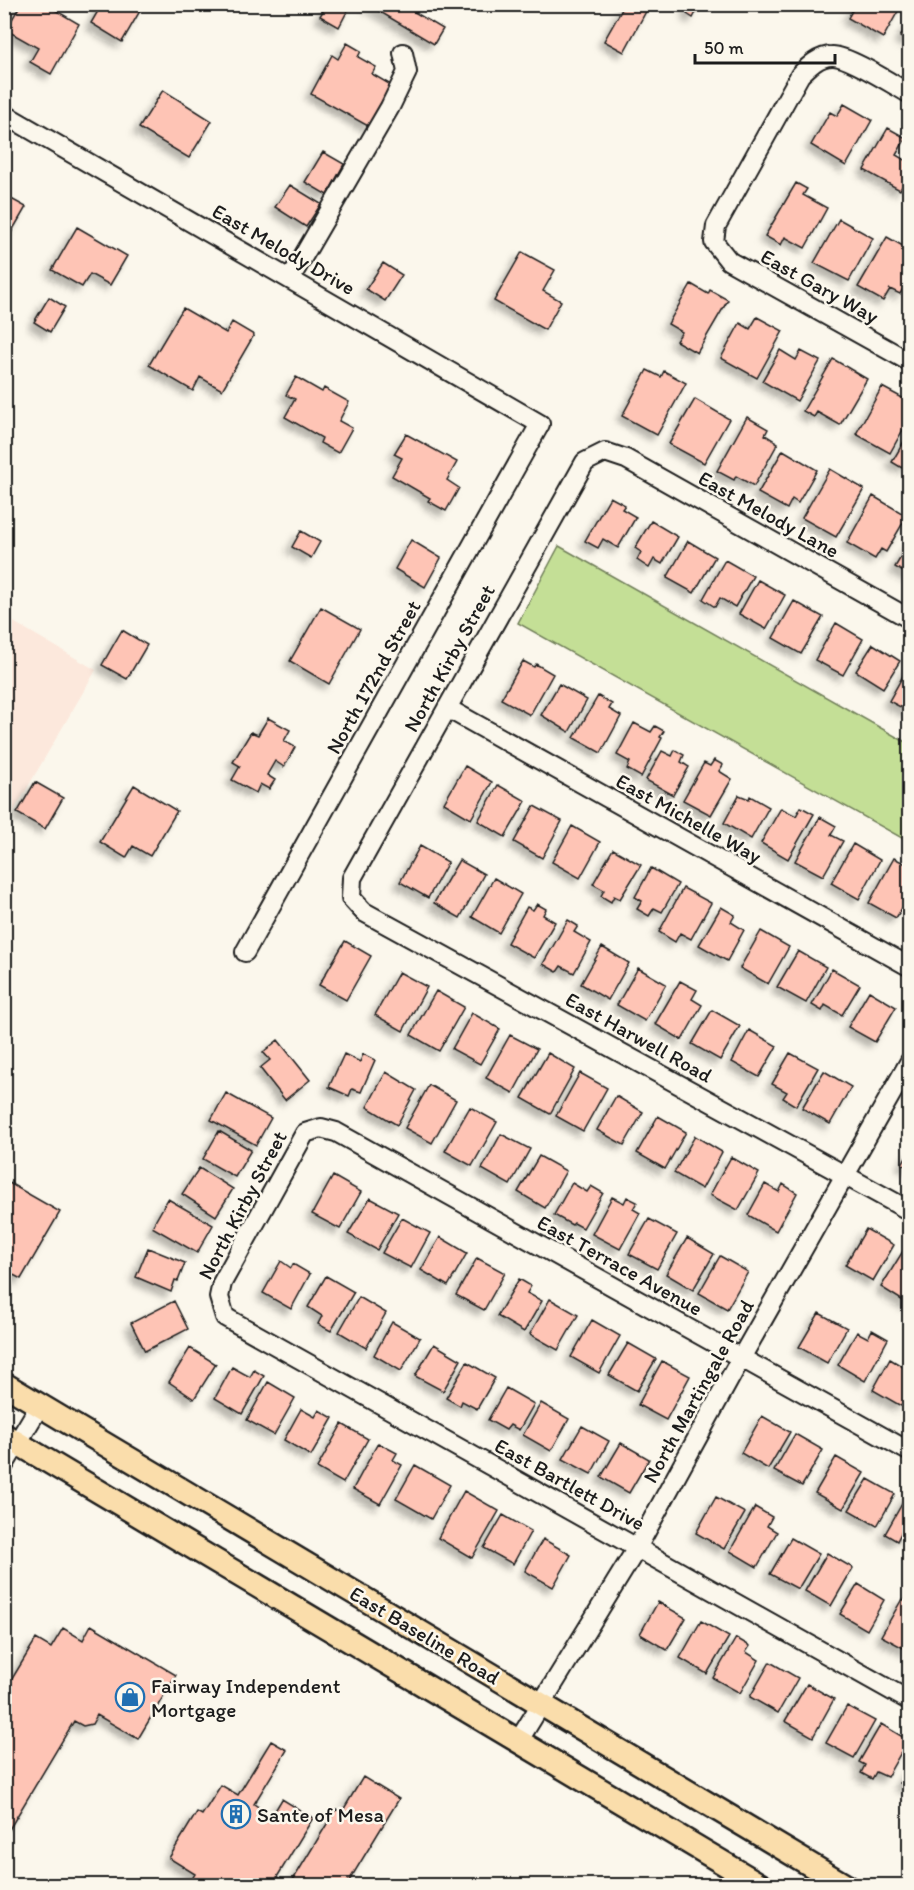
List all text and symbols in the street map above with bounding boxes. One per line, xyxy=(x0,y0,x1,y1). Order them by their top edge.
scale bar xyxy=(695,27,834,65)
text: 50 m xyxy=(704,37,744,59)
street label: East Melody Drive xyxy=(208,198,360,300)
street label: East Gary Way xyxy=(757,243,883,329)
street label: East Melody Lane xyxy=(694,465,844,563)
street label: North Kirby Street xyxy=(398,580,500,736)
street label: North 172nd Street xyxy=(320,596,426,758)
street label: East Michelle Way xyxy=(612,768,766,868)
street label: East Harwell Road xyxy=(561,986,717,1088)
street label: North Kirby Street xyxy=(192,1126,292,1284)
street label: East Terrace Avenue xyxy=(533,1209,707,1321)
street label: North Martingale Road xyxy=(637,1294,759,1487)
street label: East Bartlett Drive xyxy=(491,1432,649,1536)
street label: East Baseline Road xyxy=(345,1580,505,1690)
place label: Fairway Independent Mortgage xyxy=(151,1673,341,1722)
shop icon: Fairway Independent Mortgage xyxy=(114,1681,146,1713)
building icon: Sante of Mesa xyxy=(220,1798,252,1830)
place label: Sante of Mesa xyxy=(257,1802,384,1827)

